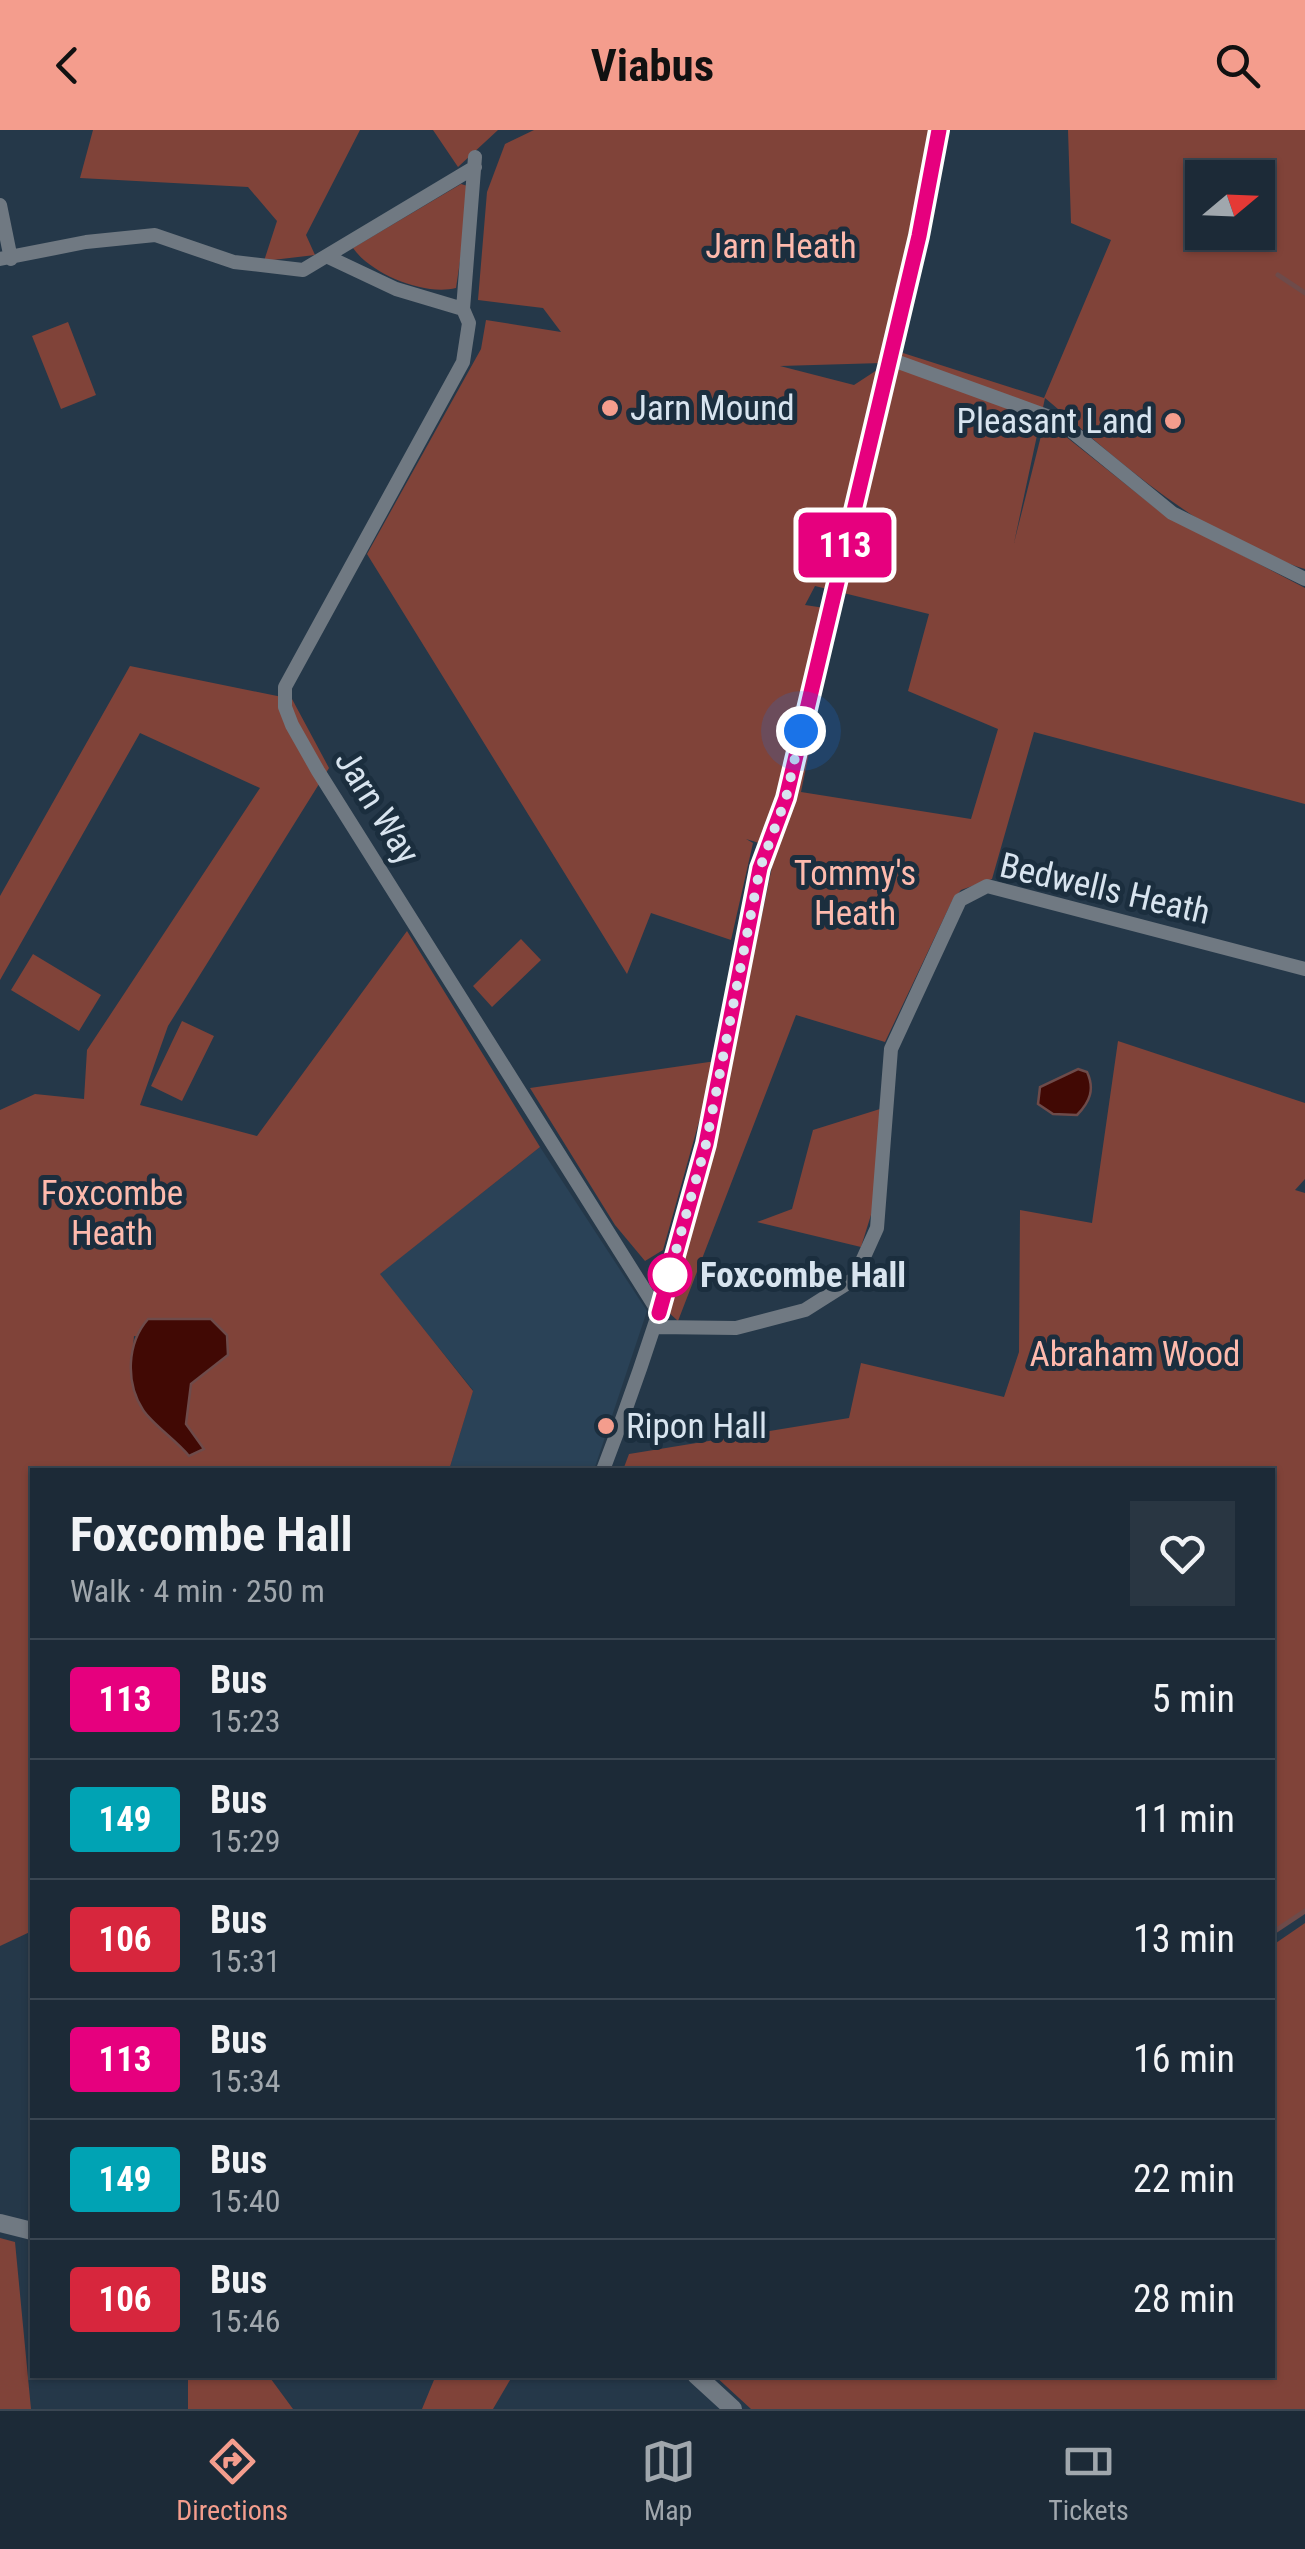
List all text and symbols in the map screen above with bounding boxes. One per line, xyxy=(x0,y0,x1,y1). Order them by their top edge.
icon: back xyxy=(40,38,95,93)
icon: search xyxy=(1210,38,1265,93)
text: Viabus xyxy=(591,39,714,92)
north arrow xyxy=(1185,160,1275,250)
map controls xyxy=(1185,160,1275,250)
park label: Jarn Heath xyxy=(705,226,857,267)
place label: Jarn Mound xyxy=(630,388,795,429)
marker: Jarn Mound xyxy=(599,397,621,419)
place label: Pleasant Land xyxy=(957,401,1153,442)
marker: Pleasant Land xyxy=(1162,410,1184,432)
line badge: 113 xyxy=(788,512,902,578)
text: 113 xyxy=(818,525,872,566)
your location xyxy=(776,706,826,756)
street label: Jarn Way xyxy=(326,742,428,872)
street label: Bedwells Heath xyxy=(996,845,1214,933)
park label: Tommy's Heath xyxy=(794,853,916,934)
park label: Foxcombe Heath xyxy=(41,1173,183,1254)
marker: Foxcombe Hall xyxy=(649,1254,691,1296)
place label: Foxcombe Hall xyxy=(700,1255,906,1296)
park label: Abraham Wood xyxy=(1030,1334,1240,1375)
place label: Ripon Hall xyxy=(626,1406,767,1447)
marker: Ripon Hall xyxy=(595,1415,617,1437)
button: heart xyxy=(1130,1501,1235,1606)
text: Foxcombe Hall xyxy=(70,1506,353,1563)
text: Walk · 4 min · 250 m xyxy=(70,1572,325,1610)
text: Bus xyxy=(210,1658,267,1702)
text: 5 min xyxy=(1152,1677,1235,1721)
text: 113 xyxy=(98,1679,152,1720)
text: 15:23 xyxy=(210,1702,281,1740)
text: Bus xyxy=(210,1778,267,1822)
text: 11 min xyxy=(1133,1797,1235,1841)
text: 149 xyxy=(98,1799,152,1840)
text: 15:29 xyxy=(210,1822,281,1860)
text: Bus xyxy=(210,1898,267,1942)
text: 13 min xyxy=(1133,1917,1235,1961)
text: 106 xyxy=(98,1919,152,1960)
text: 15:31 xyxy=(210,1942,281,1980)
text: Bus xyxy=(210,2018,267,2062)
text: 16 min xyxy=(1133,2037,1235,2081)
text: 113 xyxy=(98,2039,152,2080)
text: 15:34 xyxy=(210,2062,281,2100)
text: Bus xyxy=(210,2138,267,2182)
text: 22 min xyxy=(1133,2157,1235,2201)
text: 149 xyxy=(98,2159,152,2200)
text: 15:40 xyxy=(210,2182,281,2220)
text: Bus xyxy=(210,2258,267,2302)
text: 28 min xyxy=(1133,2277,1235,2321)
text: 106 xyxy=(98,2279,152,2320)
text: 15:46 xyxy=(210,2302,281,2340)
tab: Directions xyxy=(176,2434,288,2527)
tab: Map xyxy=(641,2434,696,2527)
tab: Tickets xyxy=(1048,2434,1129,2527)

